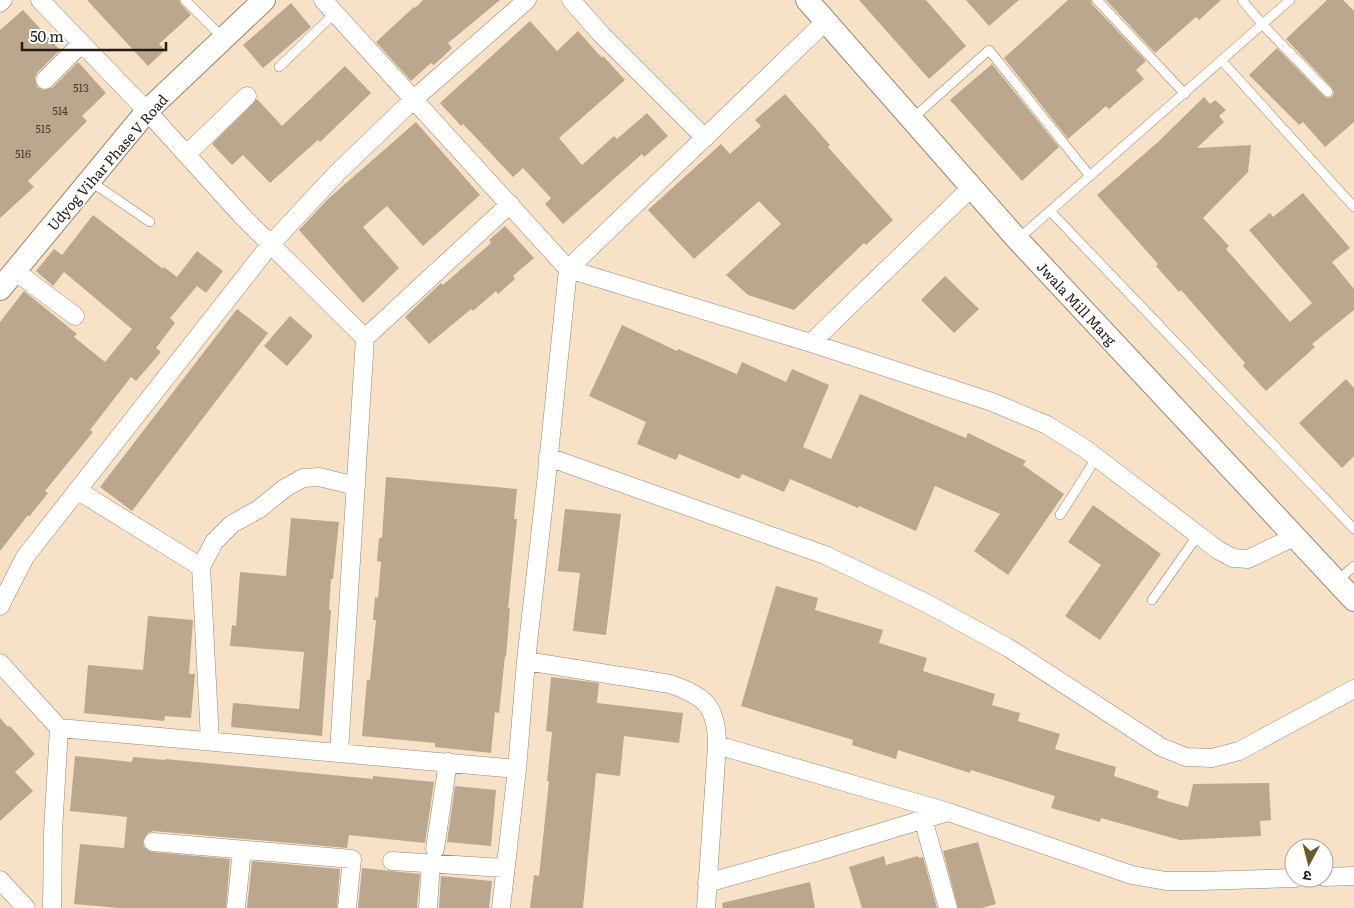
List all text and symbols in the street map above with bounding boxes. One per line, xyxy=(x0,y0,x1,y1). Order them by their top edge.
scale bar xyxy=(22,20,166,52)
text: 50 m xyxy=(30,24,64,47)
house number: 513 xyxy=(73,79,89,95)
street label: Udyog Vihar Phase V Road xyxy=(42,89,172,235)
house number: 514 xyxy=(52,102,68,118)
house number: 515 xyxy=(35,120,51,136)
house number: 516 xyxy=(15,145,31,161)
street label: Jwala Mill Marg xyxy=(1033,257,1121,350)
north arrow xyxy=(1284,838,1334,888)
text: उ xyxy=(1301,866,1313,887)

